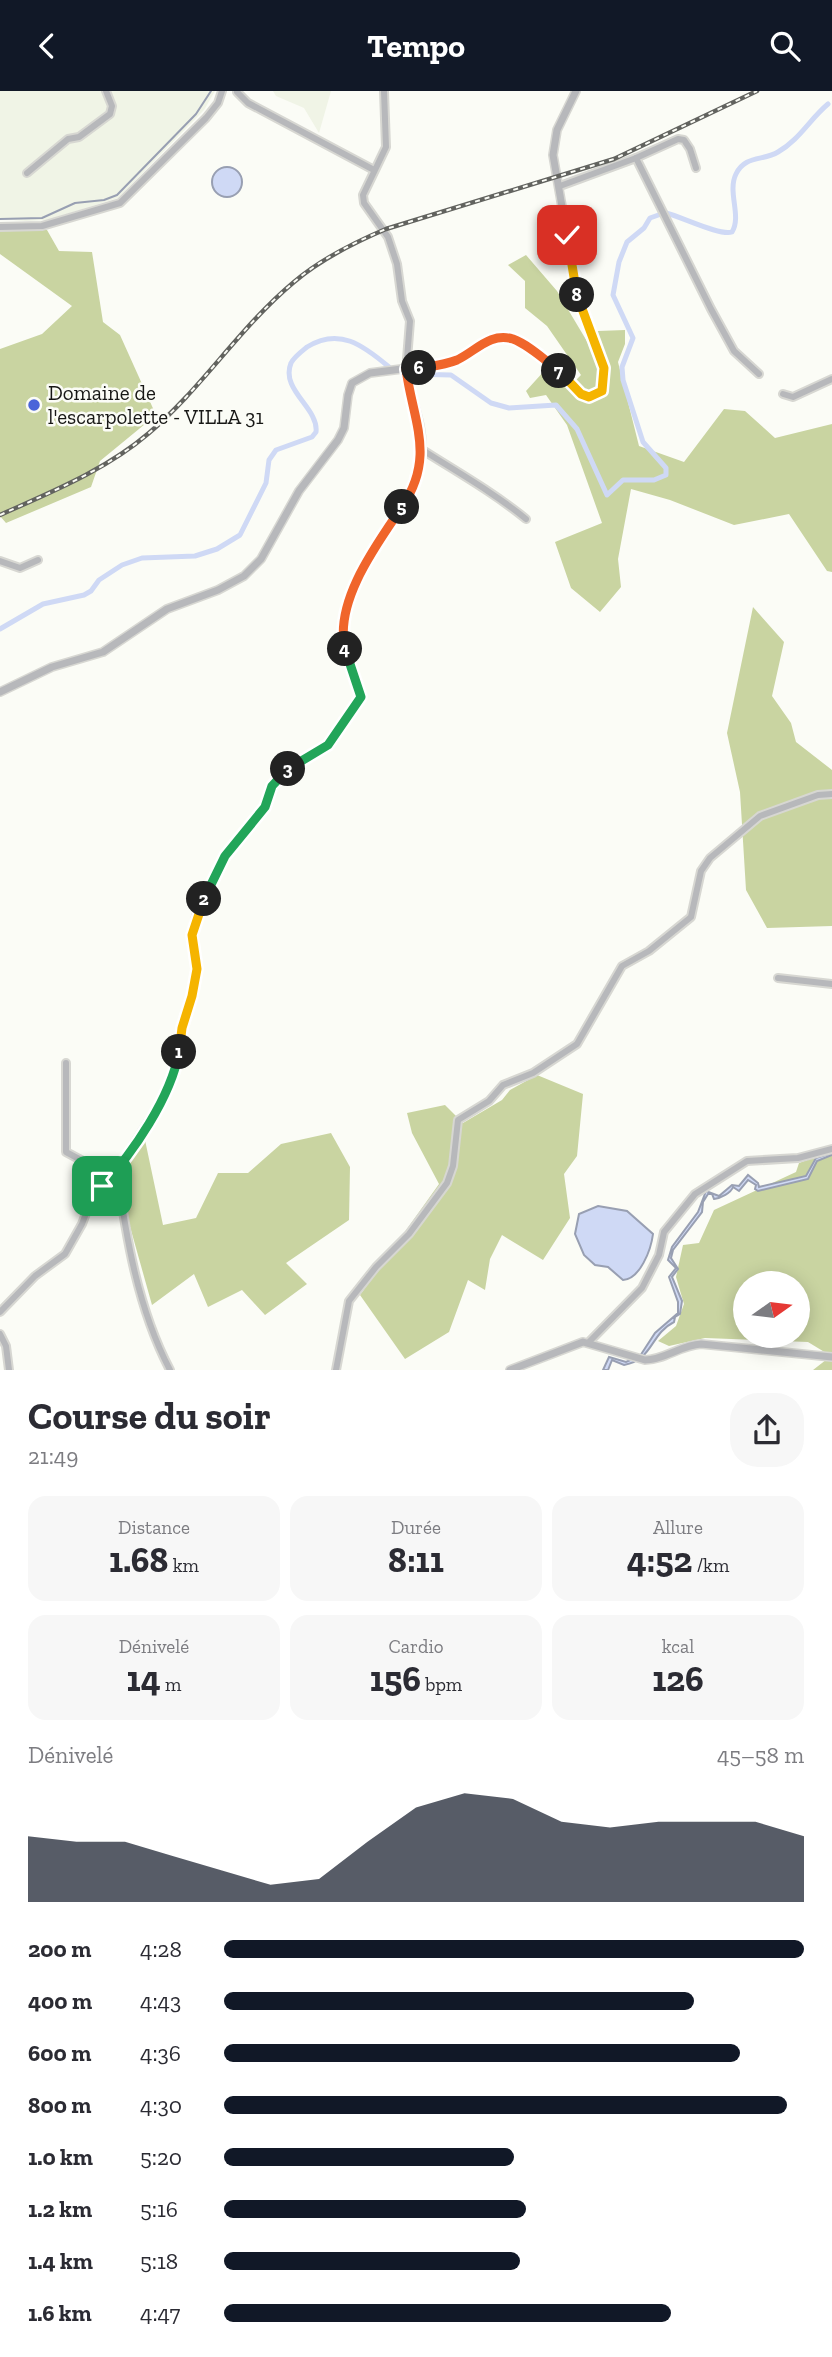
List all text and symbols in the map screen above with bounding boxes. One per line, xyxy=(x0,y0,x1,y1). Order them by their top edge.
icon: back xyxy=(28,27,66,65)
text: Tempo xyxy=(367,27,465,65)
icon: search xyxy=(766,27,804,65)
pin xyxy=(537,205,597,265)
icon: check xyxy=(548,216,586,254)
pin: 8 xyxy=(560,277,594,313)
text: 8 xyxy=(571,283,582,306)
pin: 6 xyxy=(402,351,436,385)
pin: 7 xyxy=(542,353,576,389)
text: 6 xyxy=(413,356,424,379)
text: 7 xyxy=(554,359,563,382)
place label: Domaine de l'escarpolette - VILLA 31 xyxy=(48,380,264,429)
marker: Domaine de l'escarpolette - VILLA 31 xyxy=(26,397,42,413)
pin: 5 xyxy=(384,489,420,525)
text: 5 xyxy=(397,495,406,518)
pin: 4 xyxy=(328,631,362,667)
text: 4 xyxy=(339,637,350,660)
pin: 3 xyxy=(270,751,306,787)
text: 3 xyxy=(282,757,293,780)
pin: 2 xyxy=(186,881,222,917)
text: 2 xyxy=(198,887,209,910)
pin: 1 xyxy=(162,1035,196,1069)
text: 1 xyxy=(175,1040,182,1063)
pin xyxy=(72,1156,132,1216)
icon: arrive xyxy=(83,1167,121,1205)
north arrow xyxy=(733,1271,810,1347)
map controls xyxy=(733,1271,810,1348)
text: Course du soir xyxy=(28,1393,271,1439)
button: share xyxy=(730,1393,804,1467)
text: 21:49 xyxy=(28,1442,78,1470)
text: Distance xyxy=(118,1516,190,1539)
text: Durée xyxy=(391,1516,441,1539)
text: Allure xyxy=(653,1516,703,1539)
text: 1.68 xyxy=(109,1539,168,1581)
text: 8:11 xyxy=(388,1539,444,1581)
text: 4:52 xyxy=(627,1539,692,1581)
text: km xyxy=(168,1554,199,1577)
text: /km xyxy=(692,1554,729,1577)
text: Dénivelé xyxy=(119,1635,189,1658)
text: Cardio xyxy=(389,1635,443,1658)
text: kcal xyxy=(662,1635,694,1658)
text: 14 xyxy=(127,1658,161,1700)
text: 156 xyxy=(370,1658,421,1700)
text: 126 xyxy=(652,1658,704,1700)
text: m xyxy=(161,1673,181,1696)
text: bpm xyxy=(421,1673,462,1696)
text: Dénivelé xyxy=(28,1741,113,1769)
text: 45–58 m xyxy=(717,1741,804,1769)
text: 200 m xyxy=(28,1935,91,1963)
text: 4:28 xyxy=(140,1935,182,1963)
text: 400 m xyxy=(28,1987,92,2015)
text: 4:43 xyxy=(140,1987,181,2015)
text: 600 m xyxy=(28,2039,91,2067)
text: 4:36 xyxy=(140,2039,181,2067)
text: 800 m xyxy=(28,2091,91,2119)
text: 4:30 xyxy=(140,2091,182,2119)
text: 1.0 km xyxy=(28,2143,93,2171)
text: 5:20 xyxy=(140,2143,182,2171)
text: 1.2 km xyxy=(28,2195,92,2223)
text: 5:16 xyxy=(140,2195,178,2223)
text: 1.4 km xyxy=(28,2247,93,2275)
text: 5:18 xyxy=(140,2247,178,2275)
text: 1.6 km xyxy=(28,2299,92,2327)
text: 4:47 xyxy=(140,2299,180,2327)

